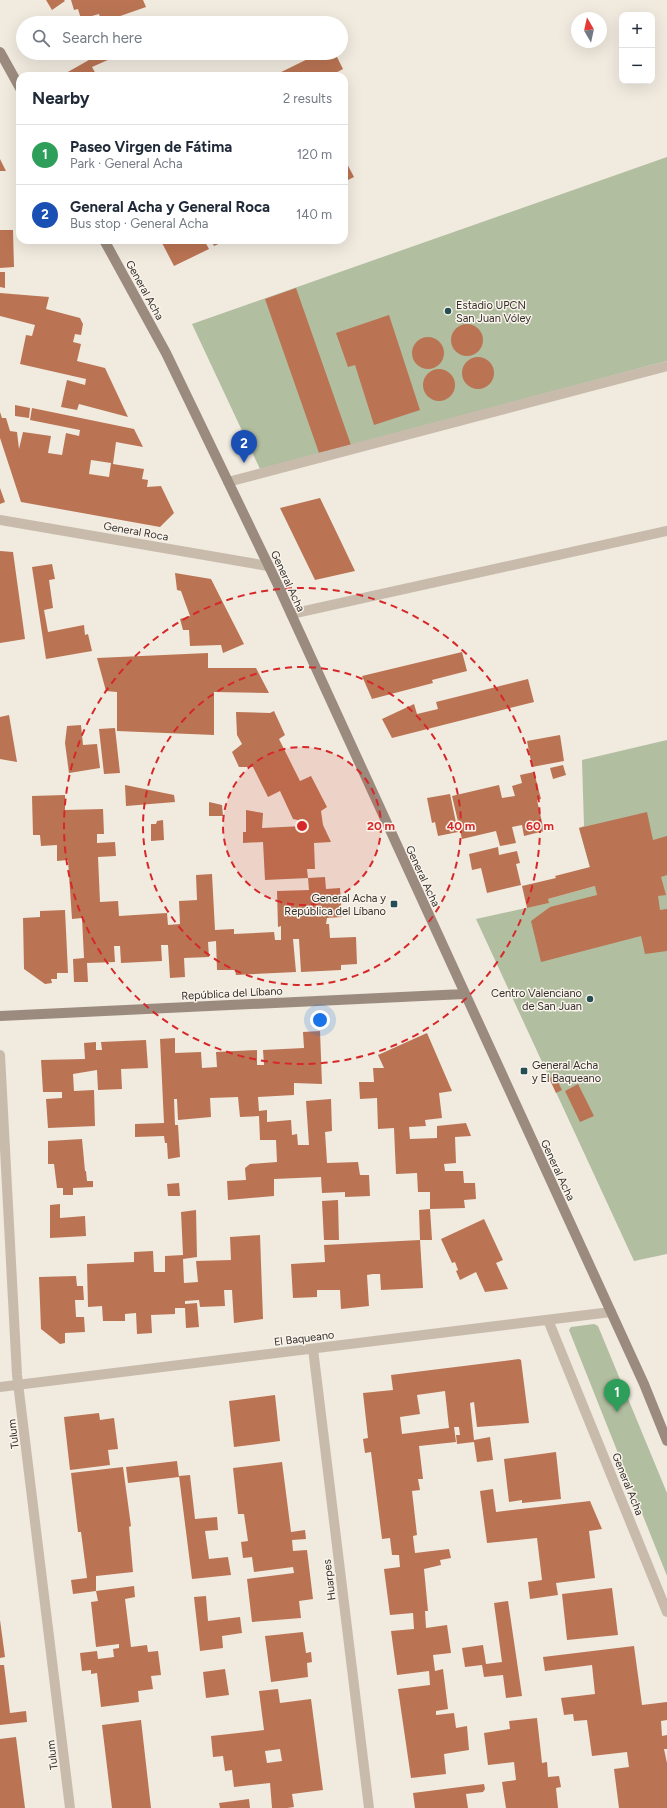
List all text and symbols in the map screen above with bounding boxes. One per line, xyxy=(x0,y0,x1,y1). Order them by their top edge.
north arrow xyxy=(571,12,607,48)
map controls xyxy=(619,12,655,84)
button: + xyxy=(619,12,655,48)
search box xyxy=(16,16,348,60)
icon: search xyxy=(30,27,52,49)
text: Search here xyxy=(62,29,142,47)
button: − xyxy=(619,48,655,84)
text: Nearby xyxy=(32,88,90,108)
text: 2 results xyxy=(283,91,332,106)
text: Paseo Virgen de Fátima xyxy=(70,138,232,156)
text: 1 xyxy=(42,147,48,162)
text: 120 m xyxy=(297,147,332,162)
text: Park · General Acha xyxy=(70,156,183,171)
text: General Acha y General Roca xyxy=(70,198,270,216)
text: 2 xyxy=(41,207,49,222)
text: 140 m xyxy=(296,207,332,222)
text: Bus stop · General Acha xyxy=(70,216,208,231)
street label: General Acha xyxy=(123,258,166,322)
place label: Estadio UPCN San Juan Vóley xyxy=(456,299,531,325)
marker: Estadio UPCN San Juan Vóley xyxy=(443,306,453,316)
pin: 2 xyxy=(231,430,257,463)
street label: General Roca xyxy=(102,519,169,544)
street label: General Acha xyxy=(268,549,307,614)
centre of rings xyxy=(295,819,309,833)
text: 20 m xyxy=(367,819,395,833)
text: 40 m xyxy=(447,819,475,833)
text: 60 m xyxy=(526,819,554,833)
street label: General Acha xyxy=(403,844,442,909)
place label: General Acha y República del Líbano xyxy=(284,892,386,918)
marker: General Acha y República del Líbano xyxy=(389,899,399,909)
street label: República del Líbano xyxy=(181,984,283,1003)
place label: Centro Valenciano de San Juan xyxy=(491,987,582,1013)
marker: Centro Valenciano de San Juan xyxy=(585,994,595,1004)
your location xyxy=(310,1010,330,1030)
place label: General Acha y El Baqueano xyxy=(532,1059,601,1085)
marker: General Acha y El Baqueano xyxy=(519,1066,529,1076)
street label: General Acha xyxy=(538,1138,577,1203)
street label: El Baqueano xyxy=(273,1328,335,1349)
pin: 1 xyxy=(604,1379,630,1412)
street label: Tulum xyxy=(5,1418,22,1449)
street label: General Acha xyxy=(609,1451,646,1517)
street label: Huarpes xyxy=(321,1559,338,1601)
street label: Tulum xyxy=(44,1739,61,1770)

